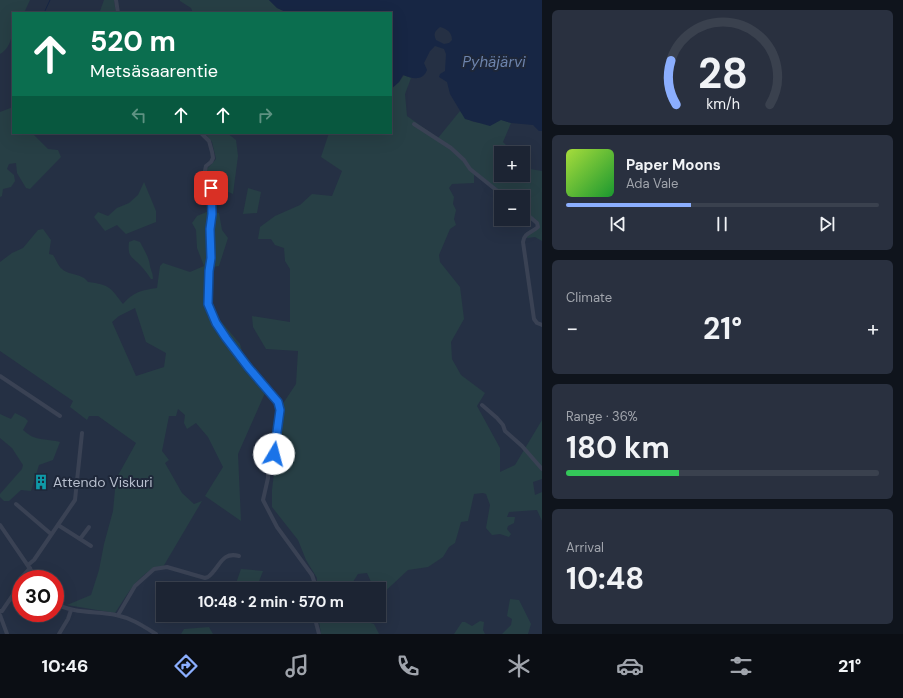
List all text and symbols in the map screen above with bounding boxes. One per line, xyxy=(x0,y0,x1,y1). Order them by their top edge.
text: 520 m xyxy=(90,23,176,60)
icon: ahead xyxy=(24,28,76,80)
text: 28 xyxy=(697,47,748,101)
water label: Pyhäjärvi xyxy=(462,52,526,72)
text: Metsäsaarentie xyxy=(90,59,218,83)
text: km/h xyxy=(706,95,739,113)
icon: left xyxy=(128,104,150,126)
icon: ahead xyxy=(170,104,192,126)
icon: ahead xyxy=(212,104,234,126)
icon: right xyxy=(254,104,276,126)
map controls xyxy=(494,146,530,226)
button: + xyxy=(494,146,530,182)
text: Paper Moons xyxy=(626,155,721,175)
pin xyxy=(194,171,228,205)
text: Ada Vale xyxy=(626,175,678,192)
icon: arrive xyxy=(200,177,222,199)
button: − xyxy=(494,190,530,226)
icon: previous xyxy=(607,213,629,235)
icon: pause xyxy=(711,213,733,235)
icon: next xyxy=(816,213,838,235)
text: Climate xyxy=(566,289,612,306)
text: 21° xyxy=(703,309,742,348)
text: − xyxy=(566,314,578,343)
text: + xyxy=(867,314,879,343)
text: Range · 36% xyxy=(566,408,638,425)
text: 180 km xyxy=(566,428,670,467)
position arrow xyxy=(253,433,295,475)
building icon: Attendo Viskuri xyxy=(32,473,50,491)
place label: Attendo Viskuri xyxy=(53,473,153,491)
text: Arrival xyxy=(566,539,604,556)
text: 10:48 xyxy=(566,559,644,598)
speed limit sign: 30 xyxy=(12,570,64,622)
text: 10:48 · 2 min · 570 m xyxy=(198,592,344,612)
icon: directions xyxy=(172,652,200,680)
icon: music xyxy=(283,652,311,680)
icon: phone xyxy=(394,652,422,680)
icon: climate xyxy=(505,652,533,680)
icon: car xyxy=(616,652,644,680)
icon: filters xyxy=(727,652,755,680)
text: 10:46 xyxy=(42,654,88,678)
text: 21° xyxy=(838,654,861,678)

